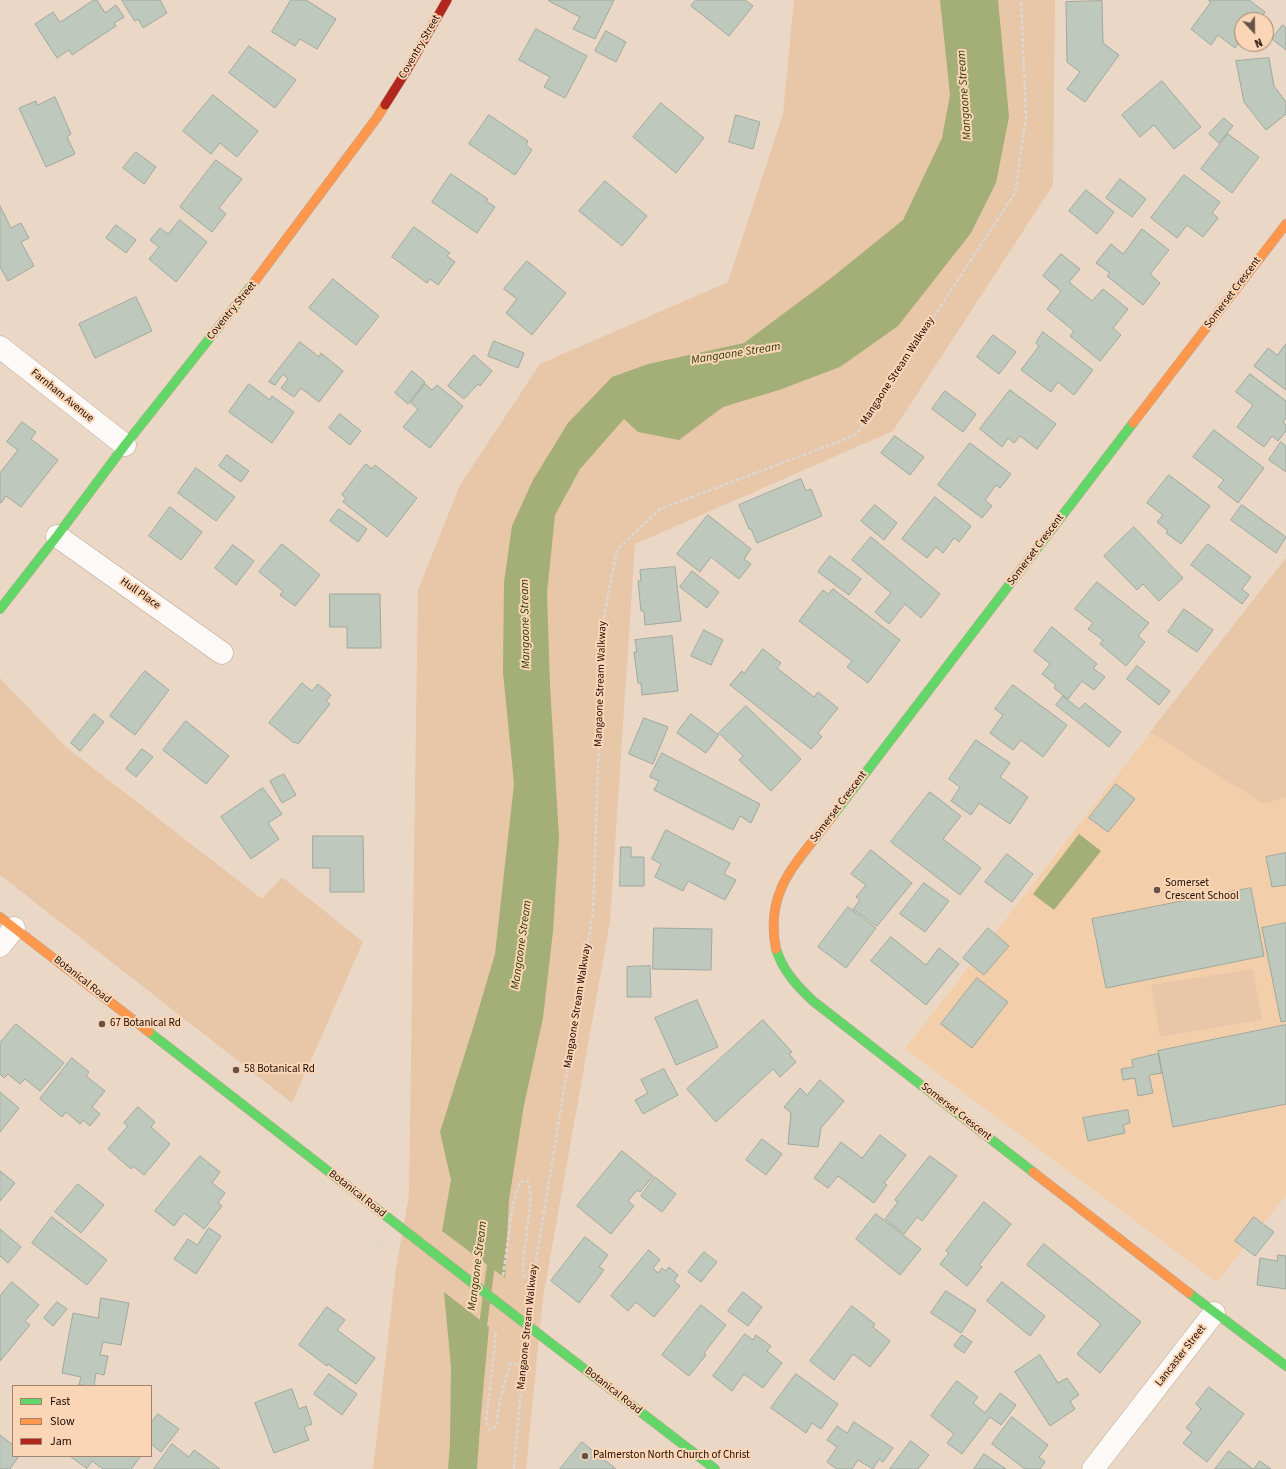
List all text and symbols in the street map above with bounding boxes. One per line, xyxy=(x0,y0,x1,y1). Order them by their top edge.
north arrow xyxy=(1234,12,1274,52)
street label: Coventry Street xyxy=(396,13,444,81)
text: N xyxy=(1252,34,1265,51)
water label: Mangaone Stream xyxy=(955,49,975,141)
street label: Somerset Crescent xyxy=(1202,255,1264,331)
street label: Coventry Street xyxy=(204,279,260,343)
street label: Mangaone Stream Walkway xyxy=(858,315,938,427)
water label: Mangaone Stream xyxy=(690,340,782,368)
street label: Farnham Avenue xyxy=(28,367,96,425)
street label: Somerset Crescent xyxy=(1005,512,1067,588)
street label: Hull Place xyxy=(117,575,163,613)
water label: Mangaone Stream xyxy=(518,579,534,669)
street label: Mangaone Stream Walkway xyxy=(592,621,610,747)
street label: Somerset Crescent xyxy=(808,769,870,845)
place label: Somerset Crescent School xyxy=(1165,877,1239,903)
marker: Somerset Crescent School xyxy=(1152,885,1162,895)
water label: Mangaone Stream xyxy=(509,899,535,991)
street label: Mangaone Stream Walkway xyxy=(562,943,594,1069)
street label: Botanical Road xyxy=(51,954,113,1006)
place label: 67 Botanical Rd xyxy=(110,1017,181,1031)
marker: 67 Botanical Rd xyxy=(97,1019,107,1029)
place label: 58 Botanical Rd xyxy=(244,1063,315,1077)
marker: 58 Botanical Rd xyxy=(231,1065,241,1075)
street label: Somerset Crescent xyxy=(918,1080,994,1144)
street label: Botanical Road xyxy=(326,1168,388,1220)
water label: Mangaone Stream xyxy=(465,1220,491,1312)
street label: Mangaone Stream Walkway xyxy=(515,1264,541,1390)
street label: Lancaster Street xyxy=(1153,1323,1209,1389)
street label: Botanical Road xyxy=(582,1365,644,1417)
legend xyxy=(12,1385,152,1457)
text: Fast xyxy=(50,1393,70,1410)
text: Slow xyxy=(50,1413,75,1430)
text: Jam xyxy=(50,1433,72,1450)
place label: Palmerston North Church of Christ xyxy=(593,1449,750,1463)
marker: Palmerston North Church of Christ xyxy=(580,1451,590,1461)

